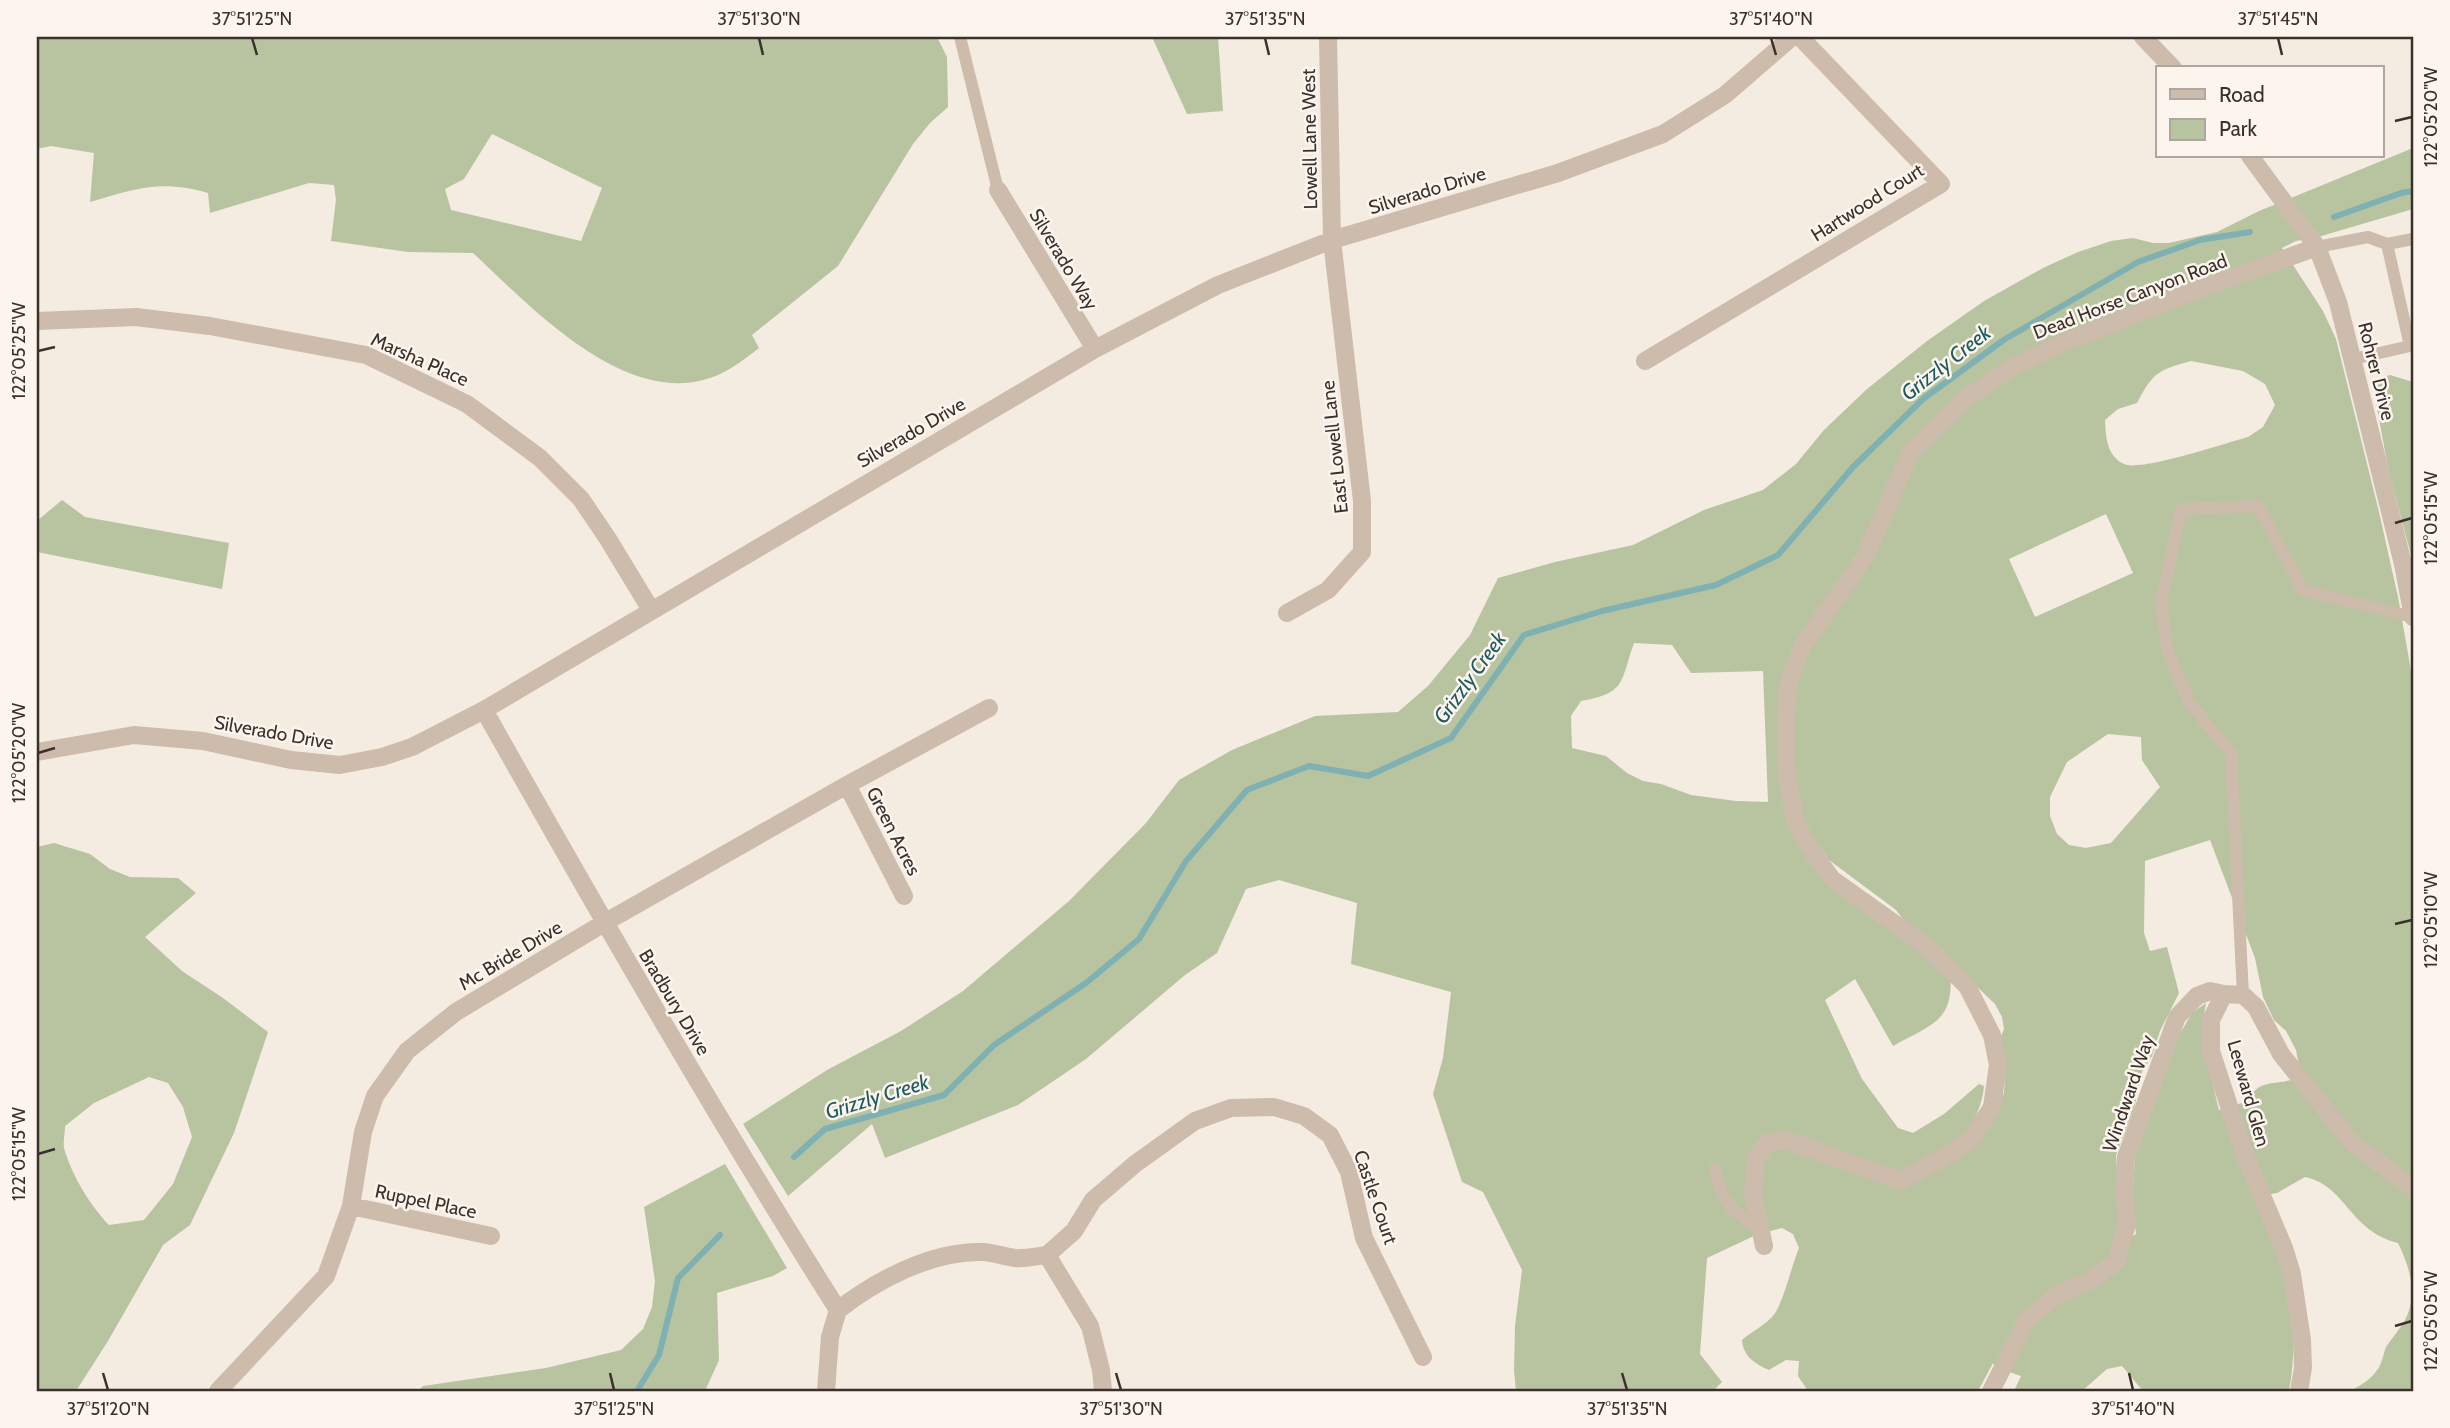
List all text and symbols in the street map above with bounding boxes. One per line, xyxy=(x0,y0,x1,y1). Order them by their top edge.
text: 37°51'25"N xyxy=(212,8,292,30)
text: 37°51'30"N xyxy=(717,8,801,30)
text: 37°51'35"N xyxy=(1225,8,1305,30)
text: 37°51'40"N xyxy=(1729,8,1813,30)
text: 37°51'45"N xyxy=(2237,8,2319,30)
legend xyxy=(2156,66,2384,158)
text: 122°05'20"W xyxy=(2420,67,2442,167)
street label: Lowell Lane West xyxy=(1297,68,1322,210)
text: Road xyxy=(2219,82,2265,107)
text: Park xyxy=(2219,116,2257,141)
street label: Hartwood Court xyxy=(1807,158,1928,246)
street label: Silverado Drive xyxy=(1366,162,1489,219)
street label: Silverado Way xyxy=(1024,204,1103,314)
street label: Dead Horse Canyon Road xyxy=(2030,249,2230,344)
text: 122°05'25"W xyxy=(8,302,30,400)
water label: Grizzly Creek xyxy=(1896,319,1996,405)
street label: Rohrer Drive xyxy=(2353,320,2400,423)
street label: Marsha Place xyxy=(367,328,472,391)
street label: East Lowell Lane xyxy=(1316,379,1353,515)
street label: Silverado Drive xyxy=(853,392,970,473)
text: 122°05'15"W xyxy=(2420,471,2442,565)
water label: Grizzly Creek xyxy=(1428,626,1512,728)
text: 122°05'20"W xyxy=(8,703,30,803)
street label: Silverado Drive xyxy=(212,711,336,754)
street label: Green Acres xyxy=(861,783,926,879)
text: 122°05'10"W xyxy=(2420,872,2442,968)
street label: Mc Bride Drive xyxy=(454,915,566,995)
street label: Bradbury Drive xyxy=(634,945,715,1060)
street label: Windward Way xyxy=(2098,1031,2159,1155)
street label: Leeward Glen xyxy=(2222,1037,2275,1149)
water label: Grizzly Creek xyxy=(822,1069,933,1124)
text: 122°05'15"W xyxy=(8,1107,30,1201)
street label: Castle Court xyxy=(1349,1147,1403,1248)
street label: Ruppel Place xyxy=(373,1179,479,1224)
text: 122°05'05"W xyxy=(2420,1271,2442,1371)
text: 37°51'20"N xyxy=(66,1398,150,1420)
text: 37°51'25"N xyxy=(574,1398,654,1420)
text: 37°51'30"N xyxy=(1079,1398,1163,1420)
text: 37°51'35"N xyxy=(1587,1398,1667,1420)
text: 37°51'40"N xyxy=(2091,1398,2175,1420)

